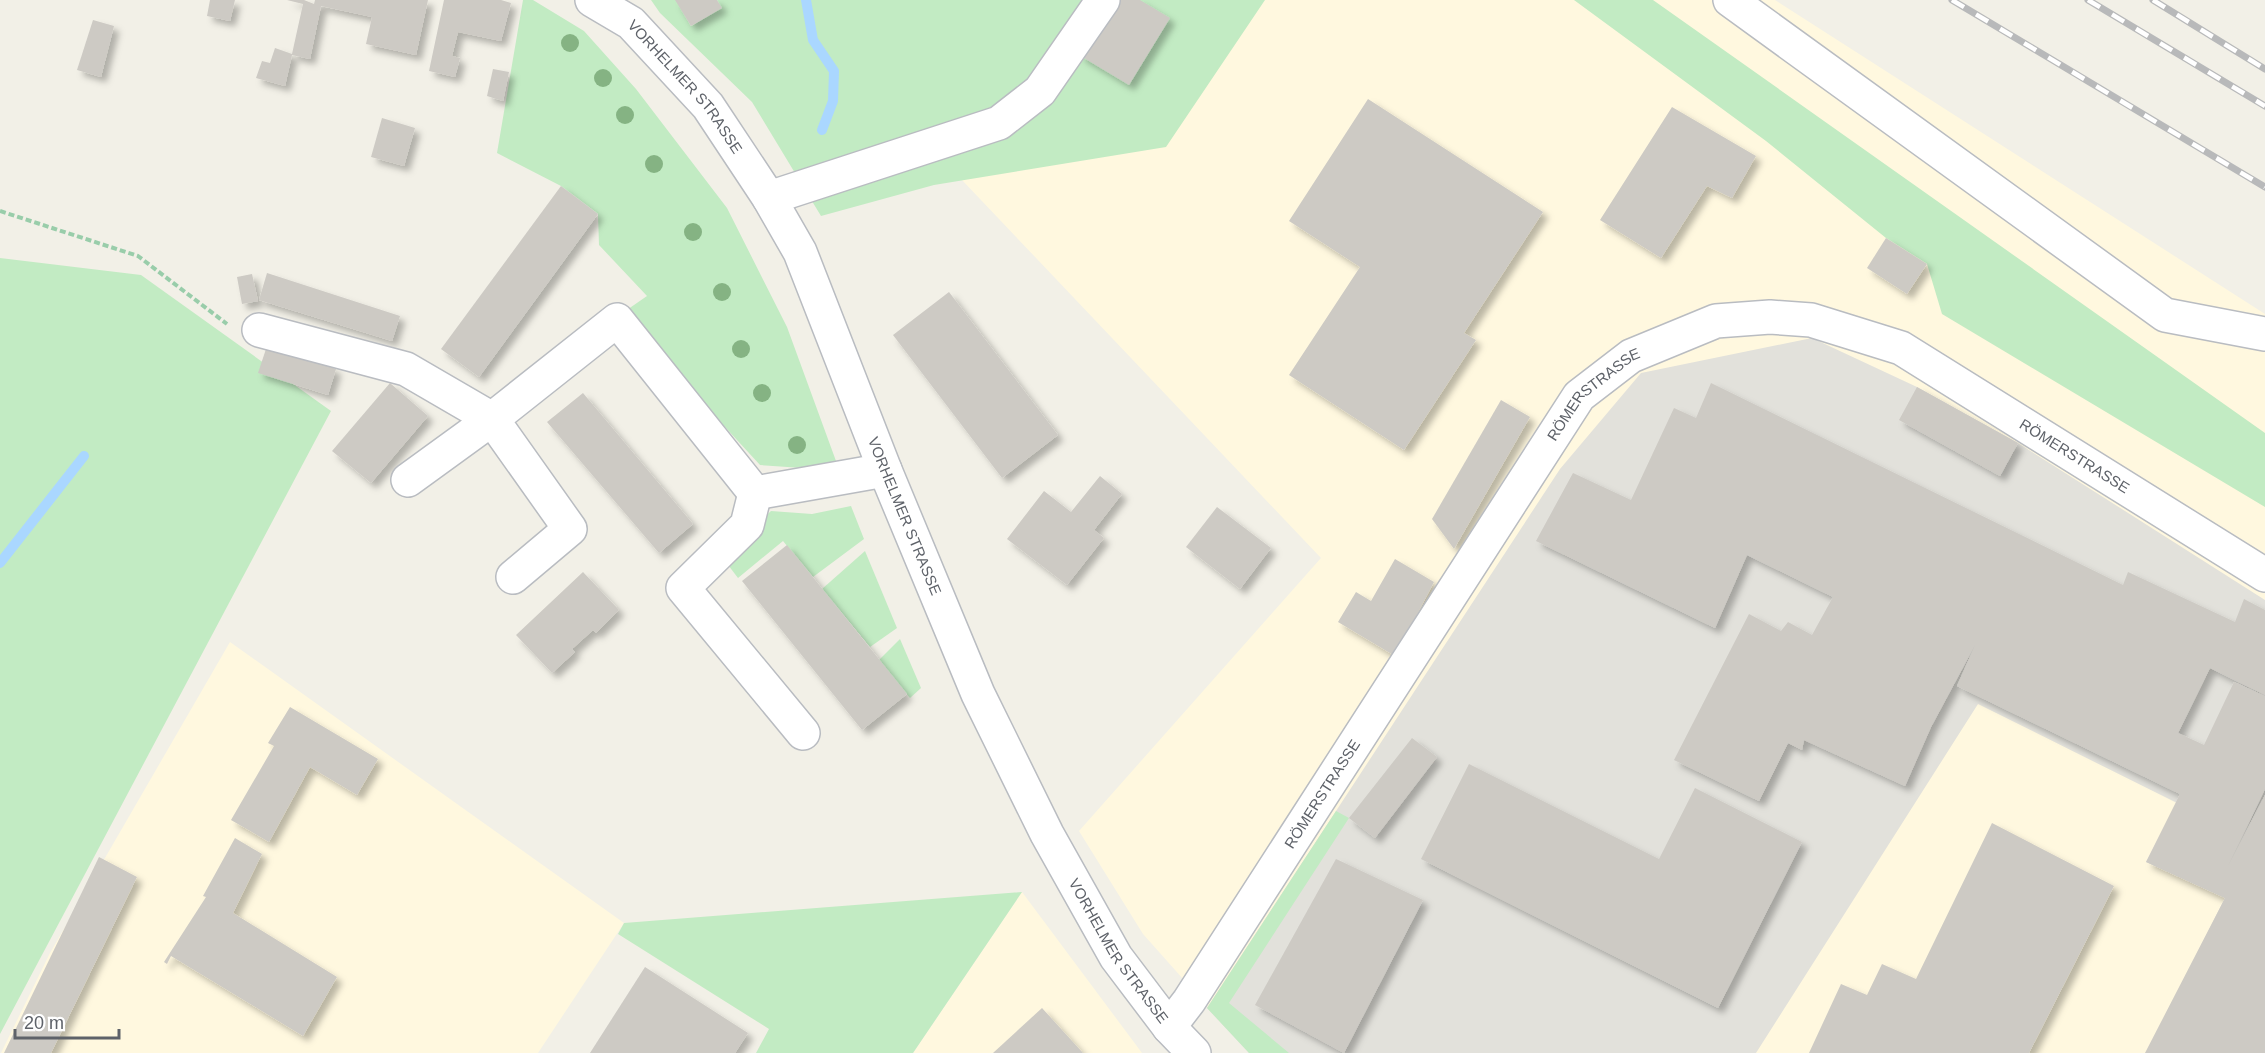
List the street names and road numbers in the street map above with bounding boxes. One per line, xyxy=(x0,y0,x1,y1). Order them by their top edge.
street label: VORHELMER STRASSE xyxy=(624,16,746,156)
street label: RÖMERSTRASSE xyxy=(1543,344,1642,444)
street label: RÖMERSTRASSE xyxy=(2017,415,2133,496)
street label: VORHELMER STRASSE xyxy=(865,434,945,597)
street label: RÖMERSTRASSE xyxy=(1281,736,1363,851)
street label: VORHELMER STRASSE xyxy=(1066,875,1172,1026)

